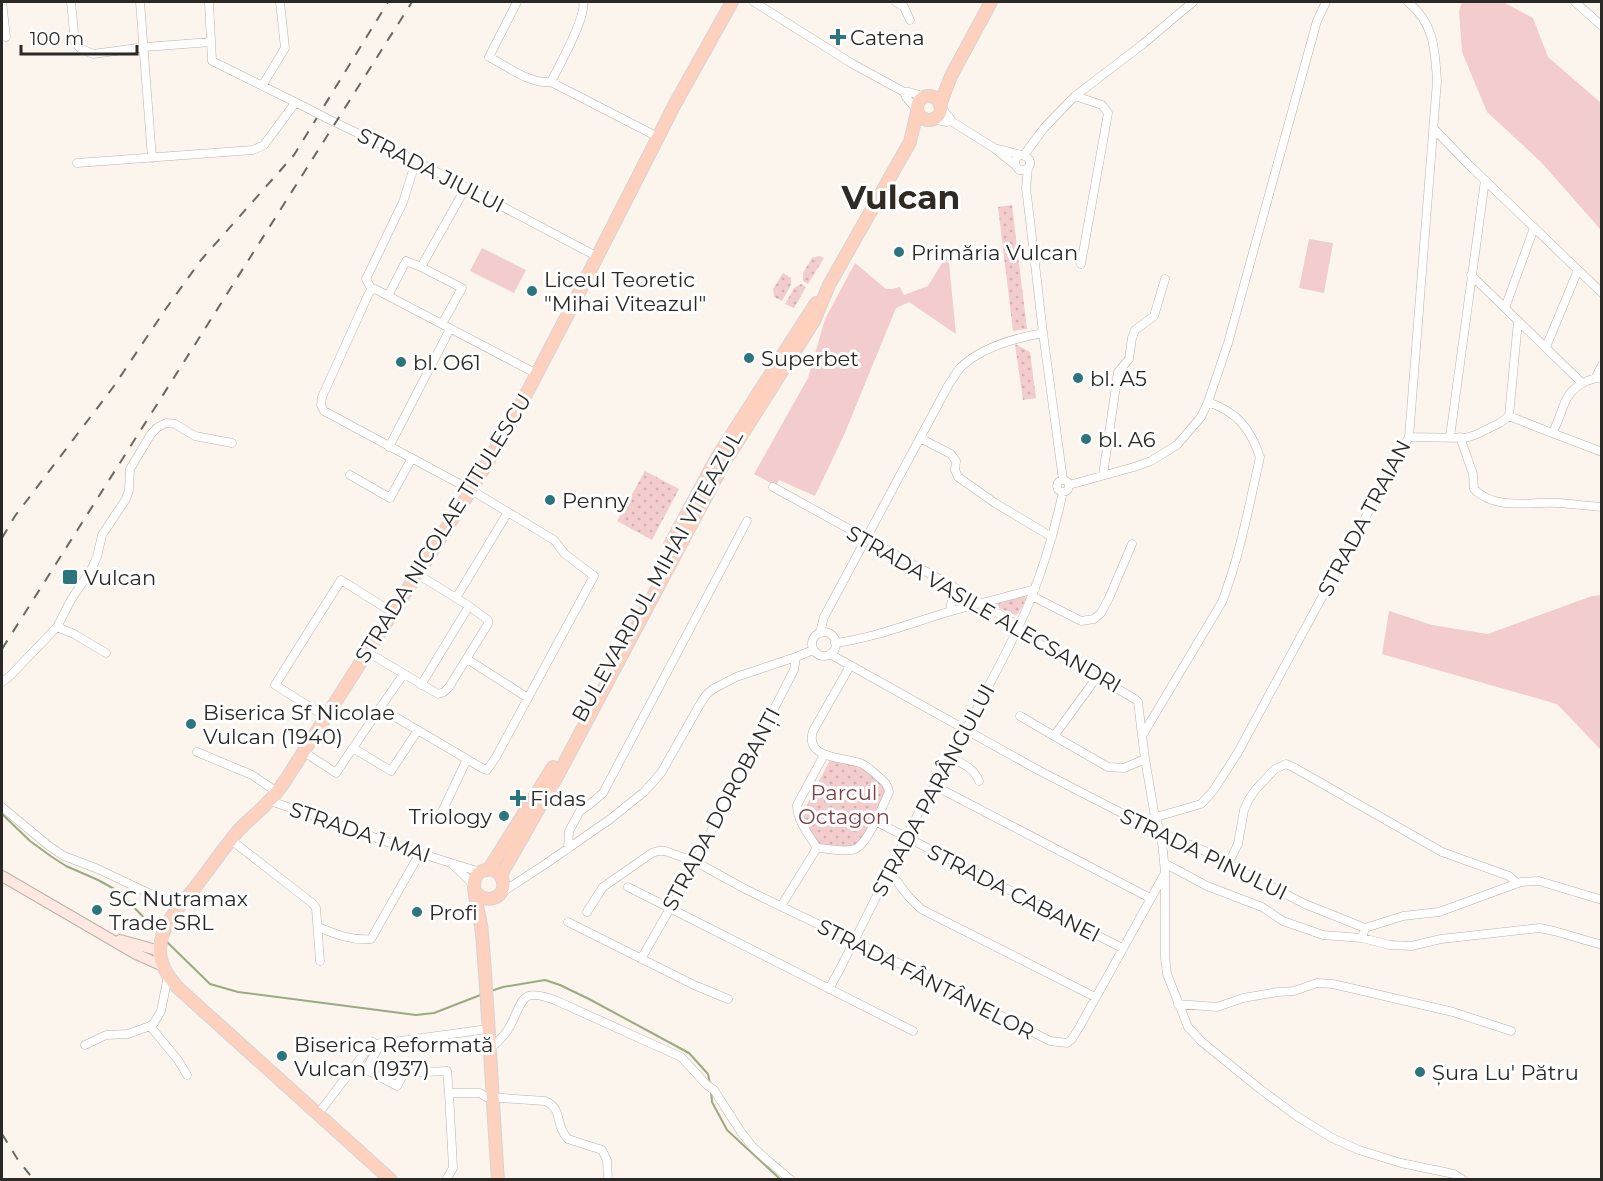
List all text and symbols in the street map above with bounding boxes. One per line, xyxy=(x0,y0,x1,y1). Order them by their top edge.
scale bar xyxy=(21,18,136,56)
place label: Catena xyxy=(850,25,925,50)
text: 100 m xyxy=(30,28,84,50)
marker: Catena xyxy=(831,30,845,44)
street label: STRADA JIULUI xyxy=(353,122,509,218)
district label: Vulcan xyxy=(841,177,960,217)
place label: Primăria Vulcan xyxy=(911,240,1078,265)
marker: Primăria Vulcan xyxy=(892,245,906,259)
place label: Liceul Teoretic "Mihai Viteazul" xyxy=(544,267,706,316)
marker: Liceul Teoretic "Mihai Viteazul" xyxy=(525,284,539,298)
place label: Superbet xyxy=(761,346,859,371)
place label: bl. O61 xyxy=(413,350,481,375)
marker: Superbet xyxy=(742,351,756,365)
marker: bl. O61 xyxy=(394,355,408,369)
place label: bl. A5 xyxy=(1090,366,1147,391)
marker: bl. A5 xyxy=(1071,371,1085,385)
street label: STRADA NICOLAE TITULESCU xyxy=(350,389,536,667)
street label: BULEVARDUL MIHAI VITEAZUL xyxy=(566,425,748,726)
place label: bl. A6 xyxy=(1098,427,1156,452)
marker: bl. A6 xyxy=(1079,432,1093,446)
street label: STRADA TRAIAN xyxy=(1312,436,1416,600)
place label: Penny xyxy=(562,488,629,513)
marker: Penny xyxy=(543,493,557,507)
street label: STRADA VASILE ALECSANDRI xyxy=(842,520,1126,698)
place label: Vulcan xyxy=(84,565,156,590)
marker: Vulcan xyxy=(61,568,79,586)
street label: STRADA PARÂNGULUI xyxy=(866,679,1000,901)
place label: Biserica Sf Nicolae Vulcan (1940) xyxy=(203,700,395,749)
street label: STRADA DOROBANȚI xyxy=(657,703,786,915)
marker: Biserica Sf Nicolae Vulcan (1940) xyxy=(184,717,198,731)
park label: Parcul Octagon xyxy=(798,780,890,829)
place label: Fidas xyxy=(530,786,586,811)
marker: Fidas xyxy=(511,791,525,805)
street label: STRADA 1 MAI xyxy=(286,796,434,868)
street label: STRADA PINULUI xyxy=(1116,803,1292,905)
place label: Triology xyxy=(409,804,493,829)
marker: Triology xyxy=(497,809,511,823)
street label: STRADA CABANEI xyxy=(923,839,1105,947)
place label: SC Nutramax Trade SRL xyxy=(109,886,248,935)
place label: Profi xyxy=(429,900,478,925)
marker: SC Nutramax Trade SRL xyxy=(90,903,104,917)
marker: Profi xyxy=(410,905,424,919)
street label: STRADA FÂNTÂNELOR xyxy=(813,913,1039,1045)
place label: Biserica Reformată Vulcan (1937) xyxy=(294,1032,493,1081)
marker: Biserica Reformată Vulcan (1937) xyxy=(275,1049,289,1063)
place label: Șura Lu' Pătru xyxy=(1432,1060,1579,1086)
marker: Șura Lu' Pătru xyxy=(1413,1065,1427,1079)

